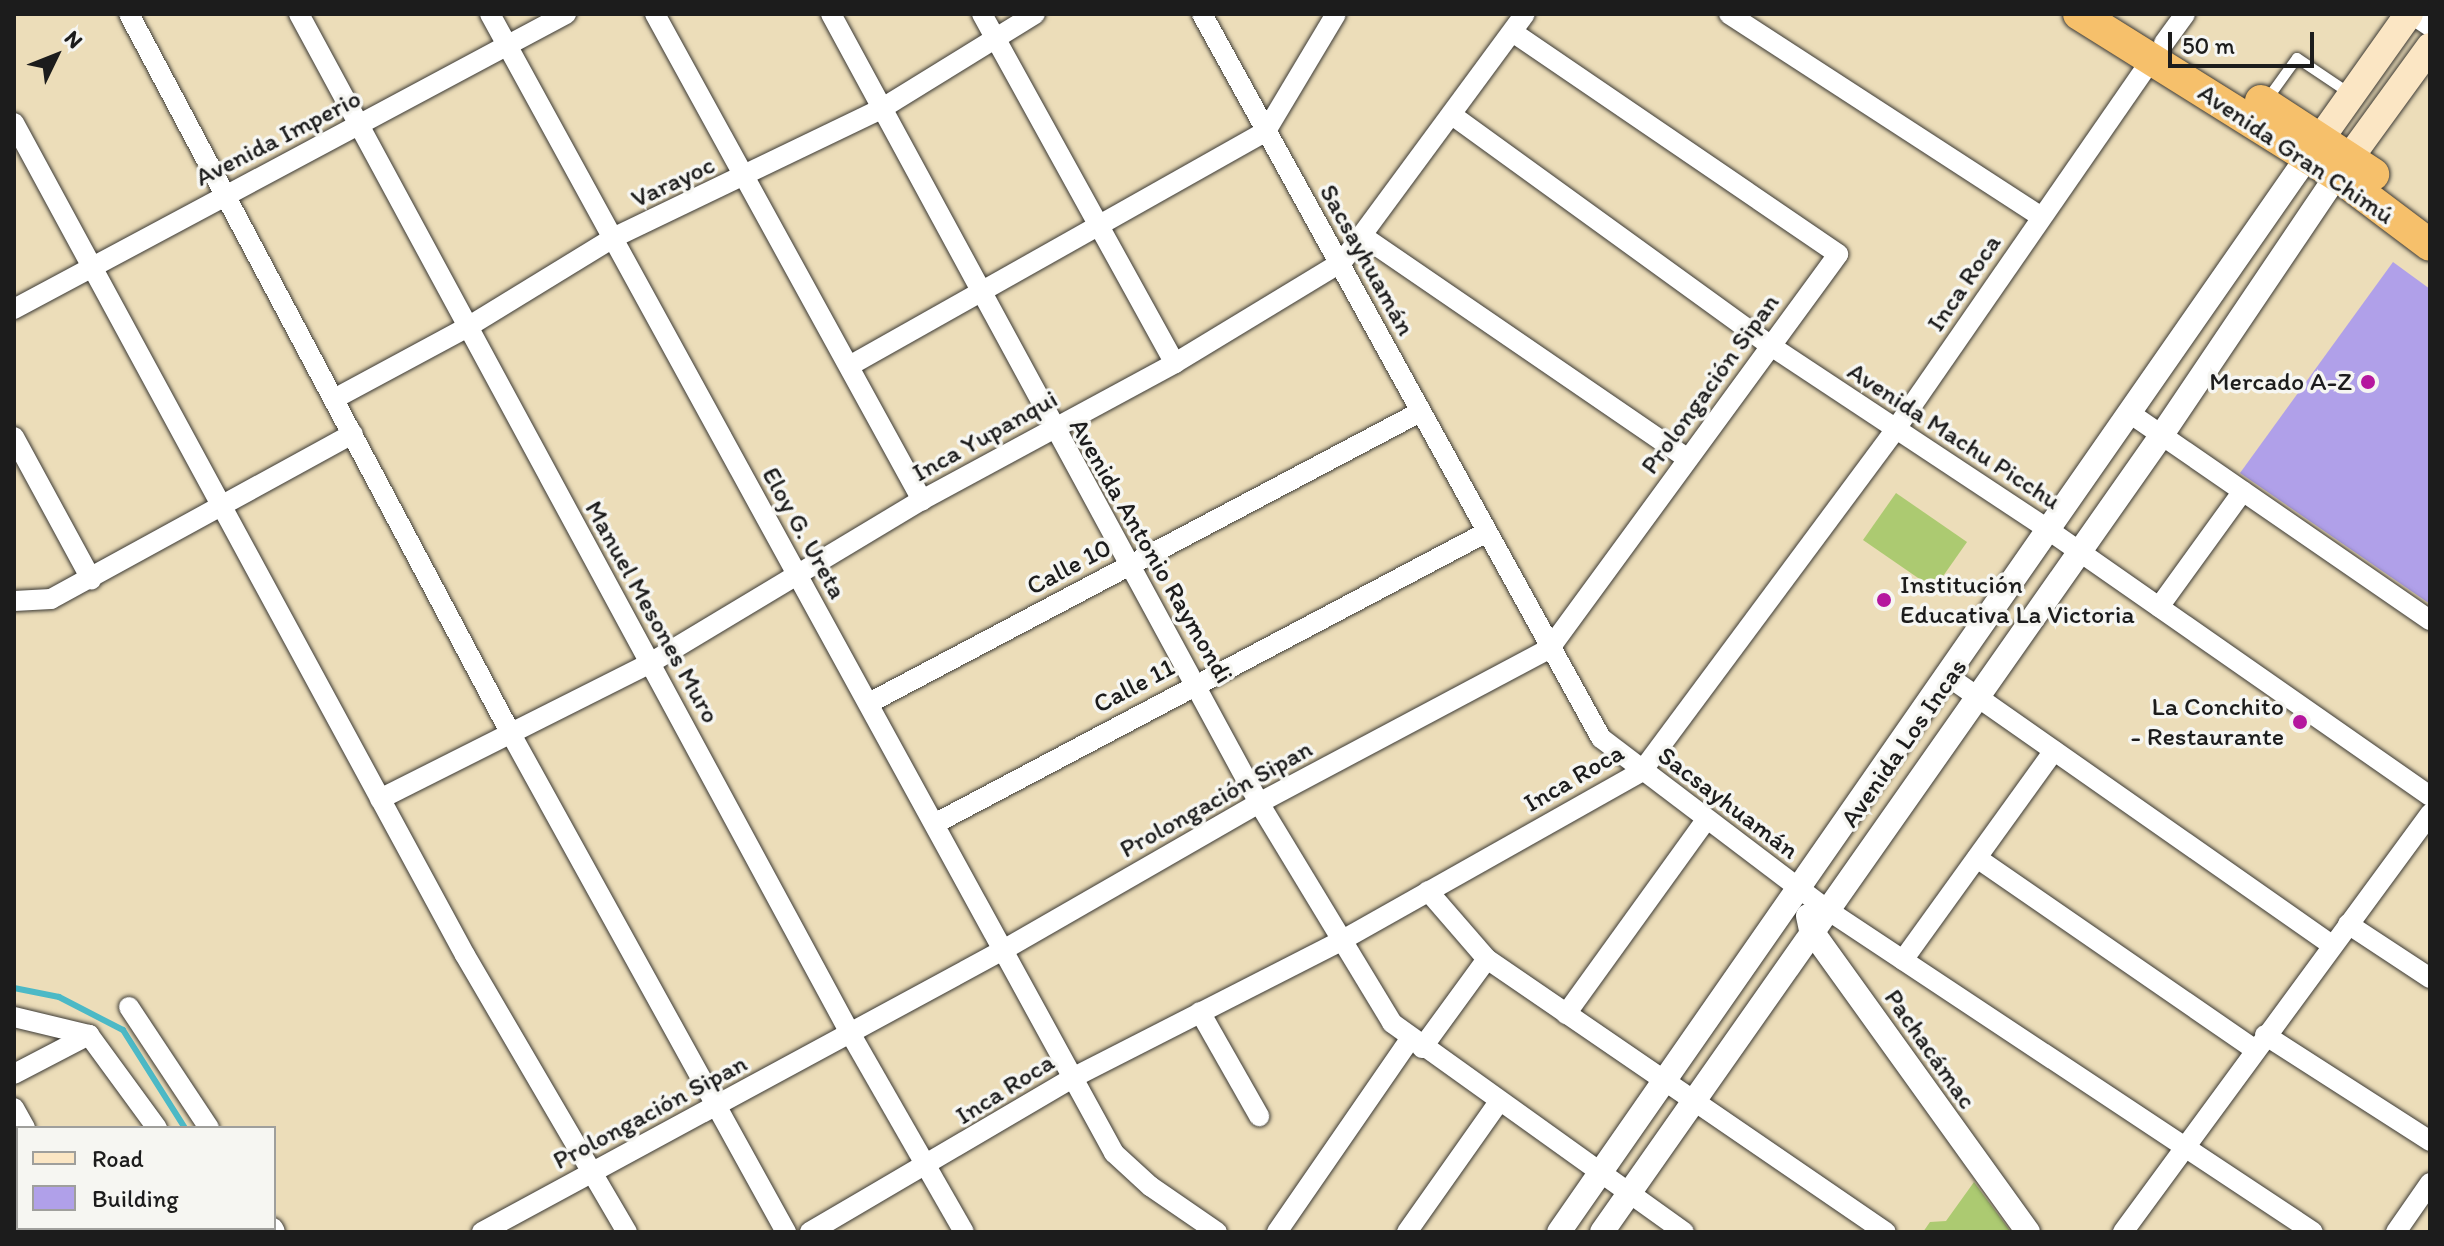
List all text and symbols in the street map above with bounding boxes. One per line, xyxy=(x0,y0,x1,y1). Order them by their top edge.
north arrow xyxy=(16,16,96,96)
scale bar xyxy=(2172,16,2318,66)
text: N xyxy=(59,25,89,54)
text: 50 m xyxy=(2182,31,2235,60)
street label: Avenida Gran Chimú xyxy=(2192,77,2400,231)
street label: Avenida Imperio xyxy=(190,83,366,193)
street label: Varayoc xyxy=(626,149,720,215)
street label: Sacsayhuamán xyxy=(1313,179,1421,341)
street label: Inca Roca xyxy=(1920,229,2008,337)
street label: Prolongación Sipan xyxy=(1634,288,1786,480)
street label: Avenida Machu Picchu xyxy=(1842,355,2066,517)
place label: Mercado A-Z xyxy=(2209,366,2352,398)
marker: Mercado A-Z xyxy=(2359,373,2377,391)
street label: Inca Yupanqui xyxy=(908,384,1062,488)
street label: Avenida Antonio Raymondi xyxy=(1062,413,1240,689)
street label: Eloy G. Ureta xyxy=(755,462,853,604)
street label: Manuel Mesones Muro xyxy=(578,496,726,728)
street label: Calle 10 xyxy=(1021,532,1117,602)
place label: Institución Educativa La Victoria xyxy=(1900,569,2135,630)
marker: Institución Educativa La Victoria xyxy=(1875,591,1893,609)
street label: Calle 11 xyxy=(1088,652,1180,720)
street label: Avenida Los Incas xyxy=(1834,652,1974,834)
place label: La Conchito - Restaurante xyxy=(2131,691,2284,752)
marker: La Conchito - Restaurante xyxy=(2291,713,2309,731)
street label: Prolongación Sipan xyxy=(1115,733,1317,865)
street label: Inca Roca xyxy=(1519,737,1629,819)
street label: Sacsayhuamán xyxy=(1651,740,1805,866)
street label: Pachacámac xyxy=(1877,983,1983,1115)
street label: Inca Roca xyxy=(950,1047,1060,1131)
street label: Prolongación Sipan xyxy=(548,1048,752,1176)
legend xyxy=(16,1126,276,1230)
text: Road xyxy=(92,1144,144,1173)
text: Building xyxy=(92,1184,179,1213)

